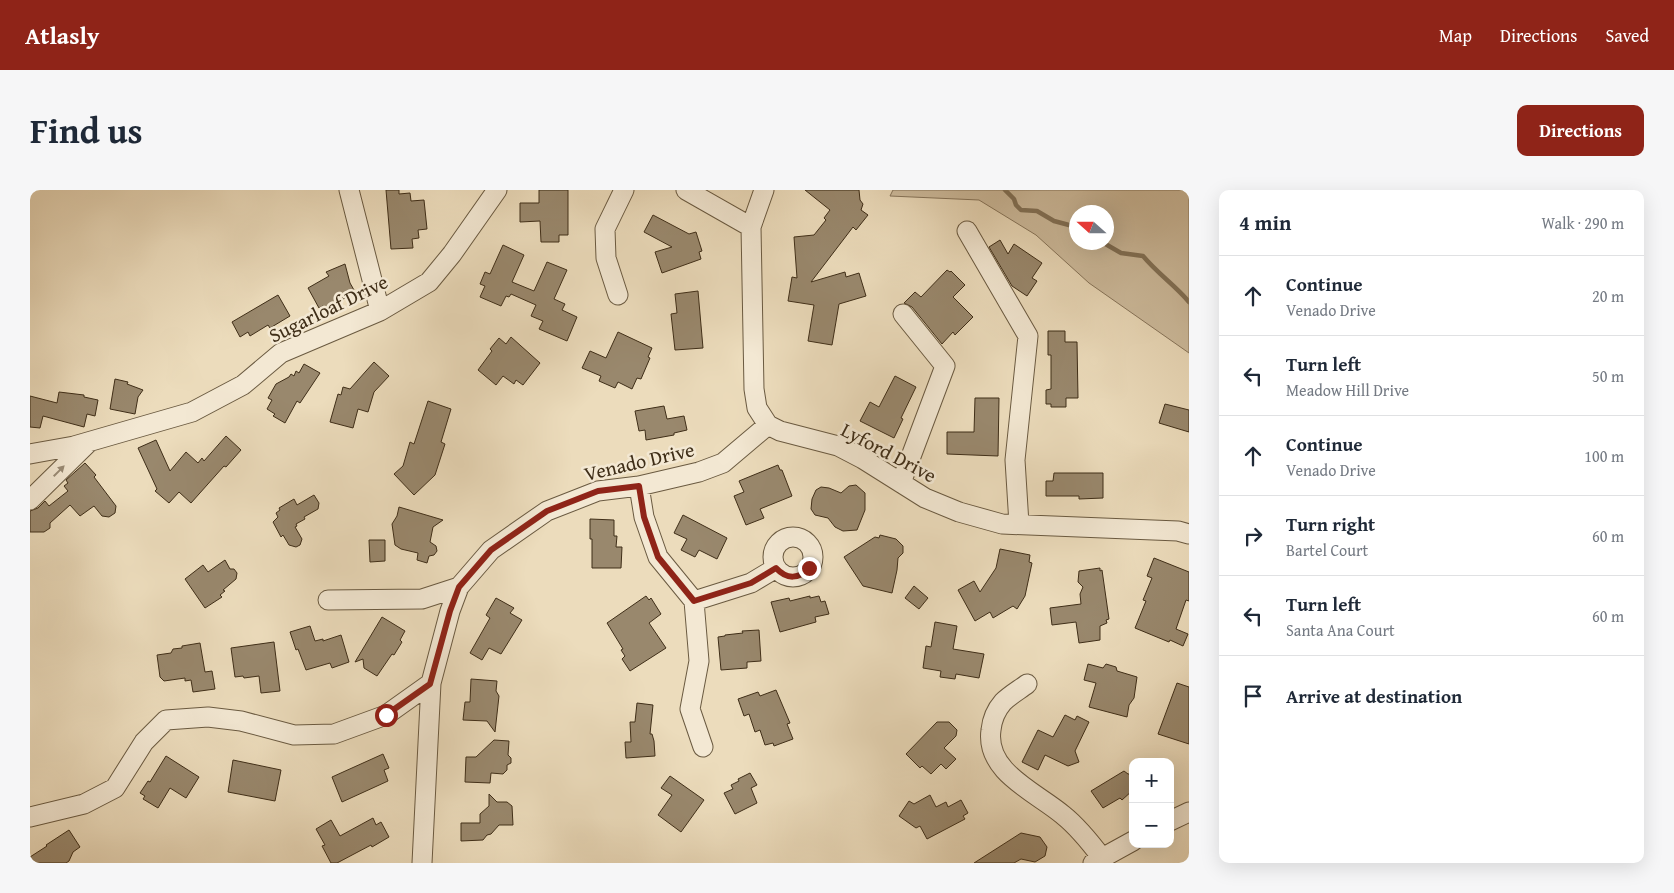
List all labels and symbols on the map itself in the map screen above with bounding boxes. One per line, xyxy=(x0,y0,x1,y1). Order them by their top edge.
north arrow xyxy=(1069,205,1114,250)
street label: Sugarloaf Drive xyxy=(264,267,392,349)
street label: Lyford Drive xyxy=(836,415,942,489)
street label: Venado Drive xyxy=(581,434,697,488)
one-way arrow xyxy=(53,465,65,477)
route end xyxy=(798,557,821,580)
route start xyxy=(375,704,398,727)

